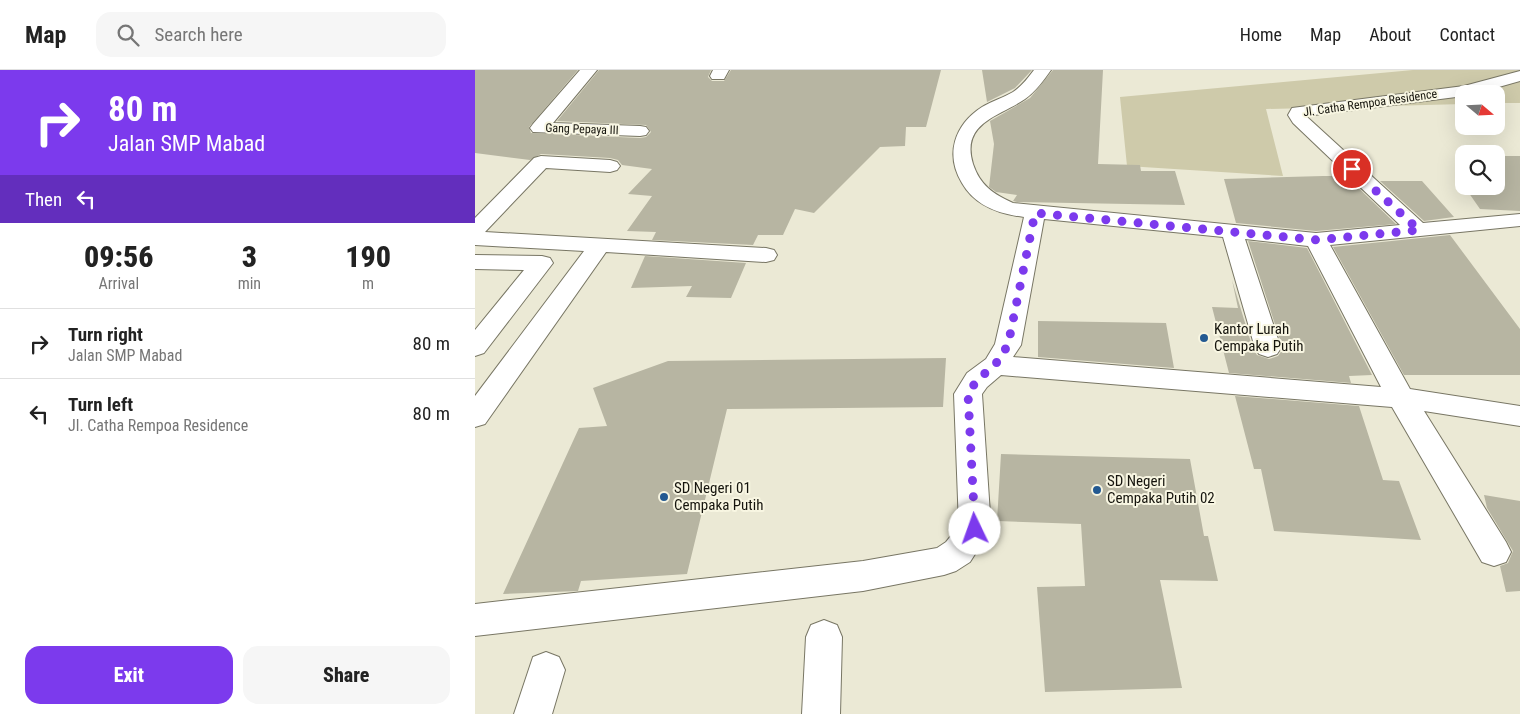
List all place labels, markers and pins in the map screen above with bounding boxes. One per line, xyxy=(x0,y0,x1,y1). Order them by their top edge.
pin xyxy=(1331,148,1373,190)
place label: Kantor Lurah Cempaka Putih xyxy=(1214,320,1304,355)
marker: Kantor Lurah Cempaka Putih xyxy=(1198,332,1210,344)
place label: SD Negeri Cempaka Putih 02 xyxy=(1107,472,1215,507)
place label: SD Negeri 01 Cempaka Putih xyxy=(674,479,764,514)
marker: SD Negeri Cempaka Putih 02 xyxy=(1091,484,1103,496)
marker: SD Negeri 01 Cempaka Putih xyxy=(658,491,670,503)

